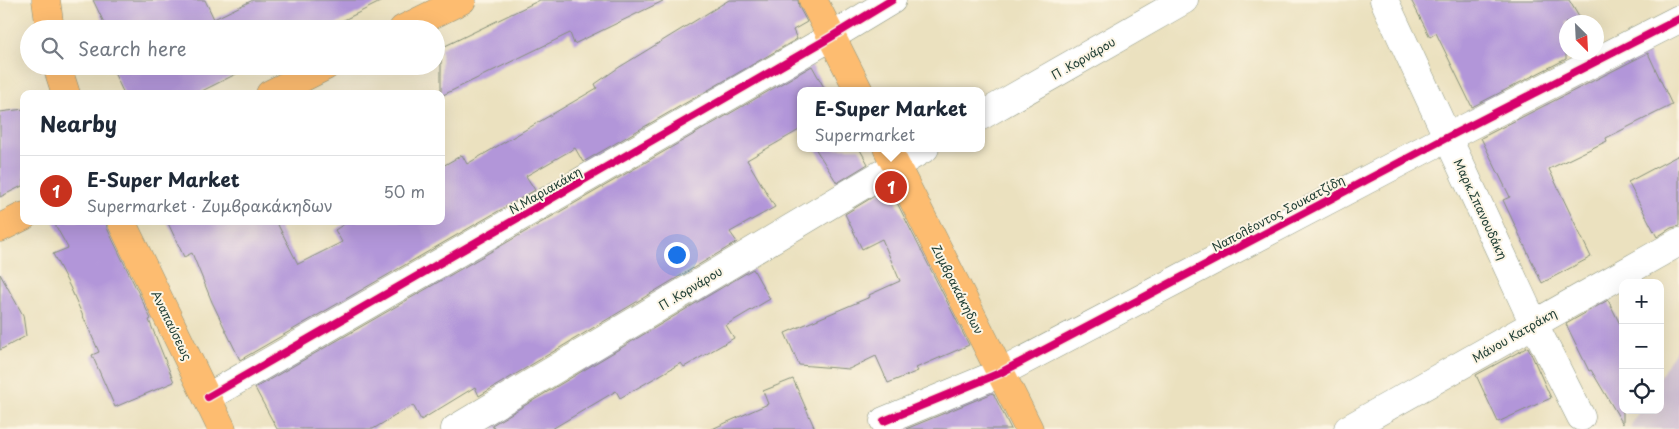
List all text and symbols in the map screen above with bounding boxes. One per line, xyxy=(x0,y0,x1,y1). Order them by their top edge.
north arrow xyxy=(1559,15,1604,60)
search box xyxy=(20,20,445,75)
street label: Π .Κορνάρου xyxy=(1047,32,1119,84)
icon: search xyxy=(38,34,66,62)
text: Search here xyxy=(78,34,187,62)
popup xyxy=(797,87,985,152)
text: E-Super Market xyxy=(815,94,967,122)
text: Nearby xyxy=(40,107,117,139)
text: Supermarket xyxy=(815,122,915,146)
street label: Μαρκ.Σπανουδάκη xyxy=(1450,156,1512,262)
street label: Ν.Μαριακάκη xyxy=(505,162,585,218)
text: E-Super Market xyxy=(87,165,240,193)
pin: 1 xyxy=(875,168,907,206)
street label: Ναπολέοντος Σουκατζίδη xyxy=(1209,170,1347,256)
text: 1 xyxy=(52,179,60,203)
text: 50 m xyxy=(384,179,425,203)
text: Supermarket · Ζυμβρακάκηδων xyxy=(87,193,333,217)
street label: Ζυμβρακάκηδων xyxy=(928,241,988,337)
your location xyxy=(664,242,690,268)
street label: Π .Κορνάρου xyxy=(655,262,725,314)
map controls xyxy=(1619,279,1664,414)
button: + xyxy=(1619,279,1664,324)
street label: Αναπαύσεως xyxy=(147,287,197,363)
street label: Μάνου Κατράκη xyxy=(1468,303,1560,367)
button: − xyxy=(1619,324,1664,369)
button: locate xyxy=(1619,369,1664,414)

